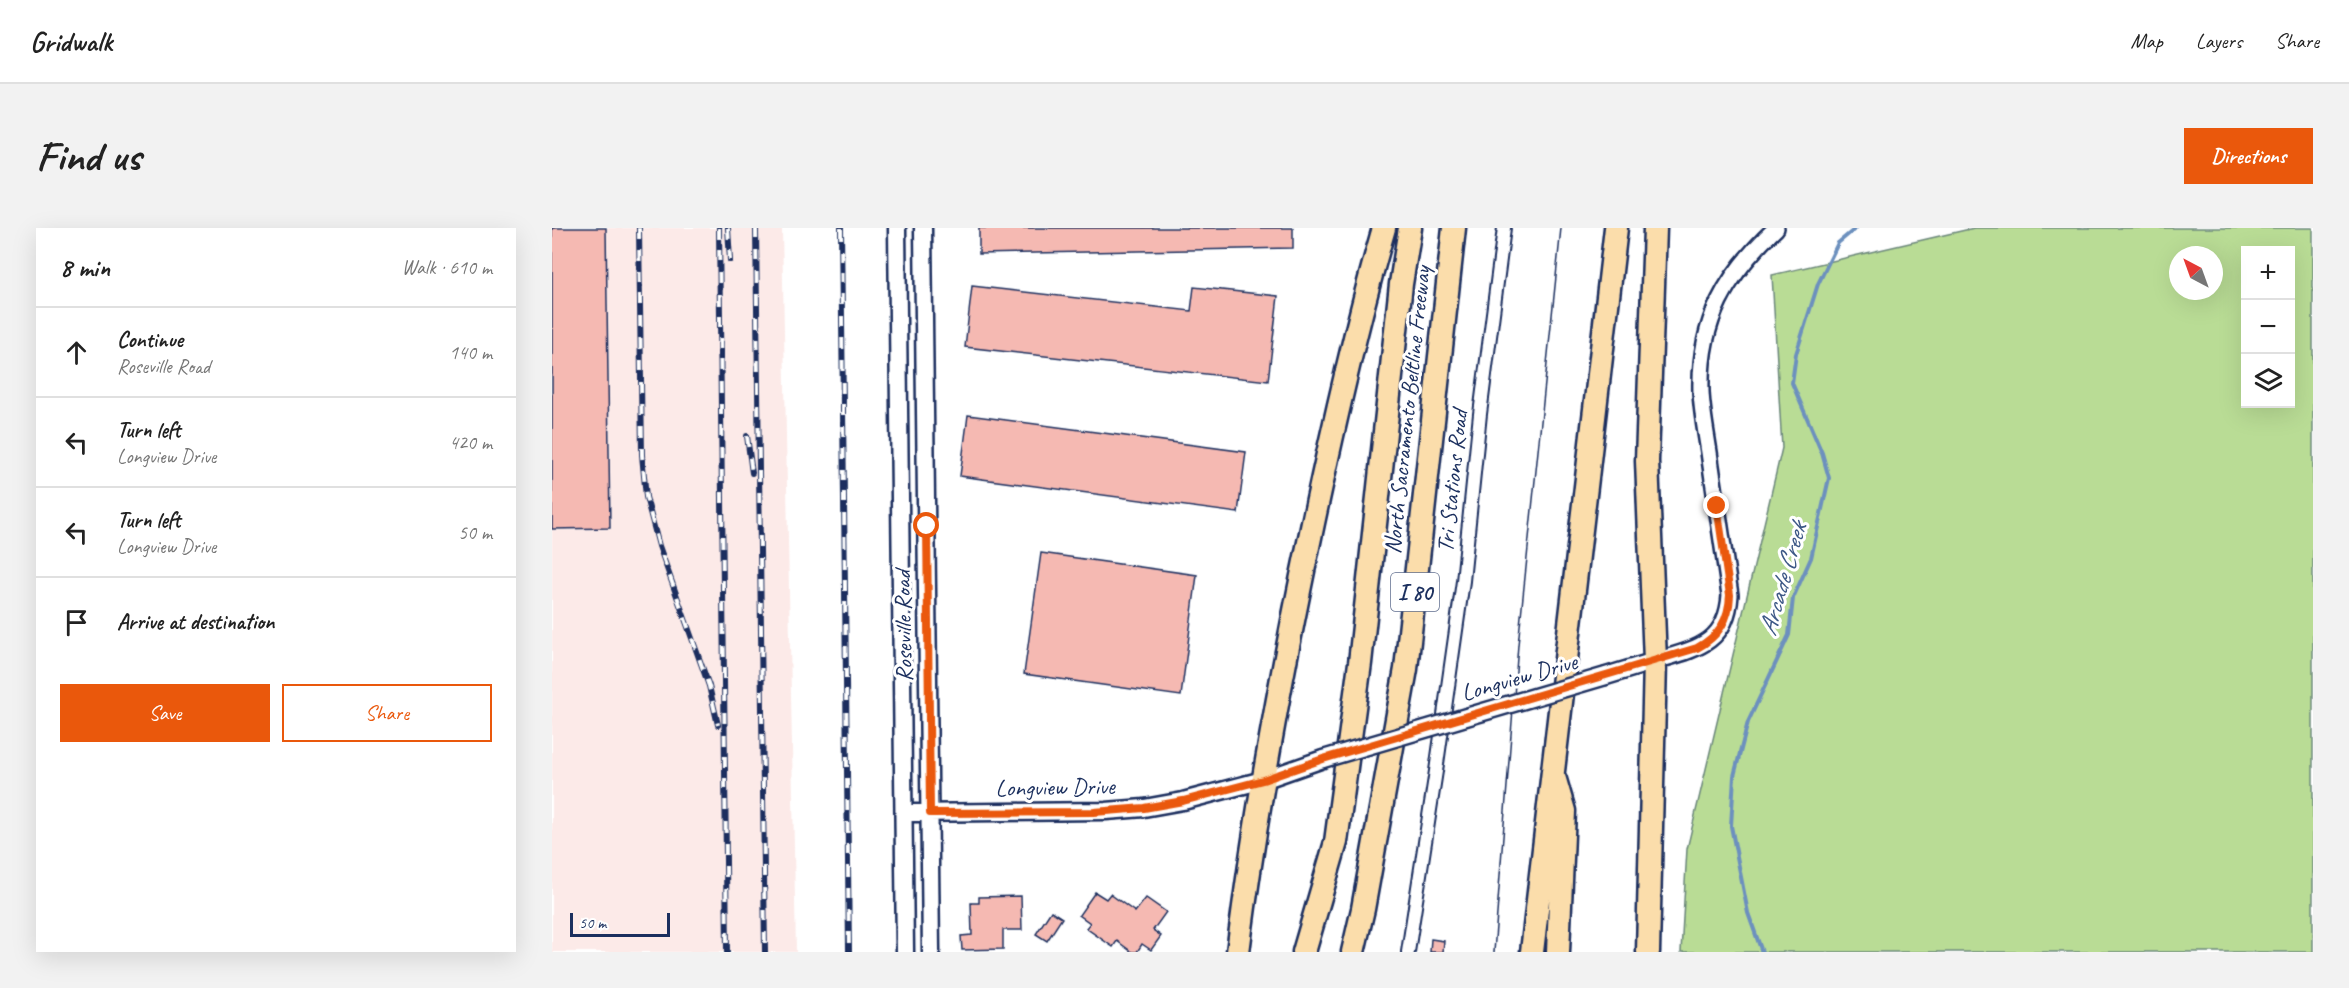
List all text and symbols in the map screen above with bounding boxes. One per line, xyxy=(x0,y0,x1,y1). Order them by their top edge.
text: Gridwalk xyxy=(30,24,112,59)
text: Map xyxy=(2130,28,2163,54)
text: Layers xyxy=(2196,28,2242,54)
text: Share xyxy=(2275,28,2319,54)
button: Directions xyxy=(2184,128,2313,184)
text: Find us xyxy=(36,130,141,183)
north arrow xyxy=(2169,246,2223,300)
map controls xyxy=(2241,246,2295,408)
button: + xyxy=(2241,246,2295,300)
text: 8 min xyxy=(60,251,110,284)
text: Walk · 610 m xyxy=(402,255,492,280)
street label: North Sacramento Beltline Freeway xyxy=(1377,263,1437,555)
button: − xyxy=(2241,300,2295,354)
text: Continue xyxy=(117,326,183,354)
icon: ahead xyxy=(60,336,93,369)
text: 140 m xyxy=(449,340,492,365)
text: Roseville Road xyxy=(117,354,210,379)
button: layers xyxy=(2241,354,2295,408)
street label: Tri Stations Road xyxy=(1430,405,1475,554)
text: Turn left xyxy=(117,416,181,444)
icon: left xyxy=(60,426,93,459)
text: 420 m xyxy=(449,430,492,455)
text: Longview Drive xyxy=(117,444,216,469)
route end xyxy=(1703,492,1729,518)
text: Turn left xyxy=(117,506,181,534)
route start xyxy=(913,512,939,538)
water label: Arcade Creek xyxy=(1751,515,1816,639)
icon: left xyxy=(60,516,93,549)
text: 50 m xyxy=(458,520,492,545)
text: Longview Drive xyxy=(117,534,216,559)
street label: Roseville Road xyxy=(887,566,919,682)
road number: I 80 xyxy=(1391,573,1439,611)
icon: arrive xyxy=(60,606,93,639)
text: Arrive at destination xyxy=(117,608,274,636)
street label: Longview Drive xyxy=(1458,646,1583,708)
button: Save xyxy=(60,684,270,742)
button: Share xyxy=(282,684,492,742)
street label: Longview Drive xyxy=(995,771,1117,803)
scale bar xyxy=(570,910,670,938)
text: 50 m xyxy=(579,913,606,933)

